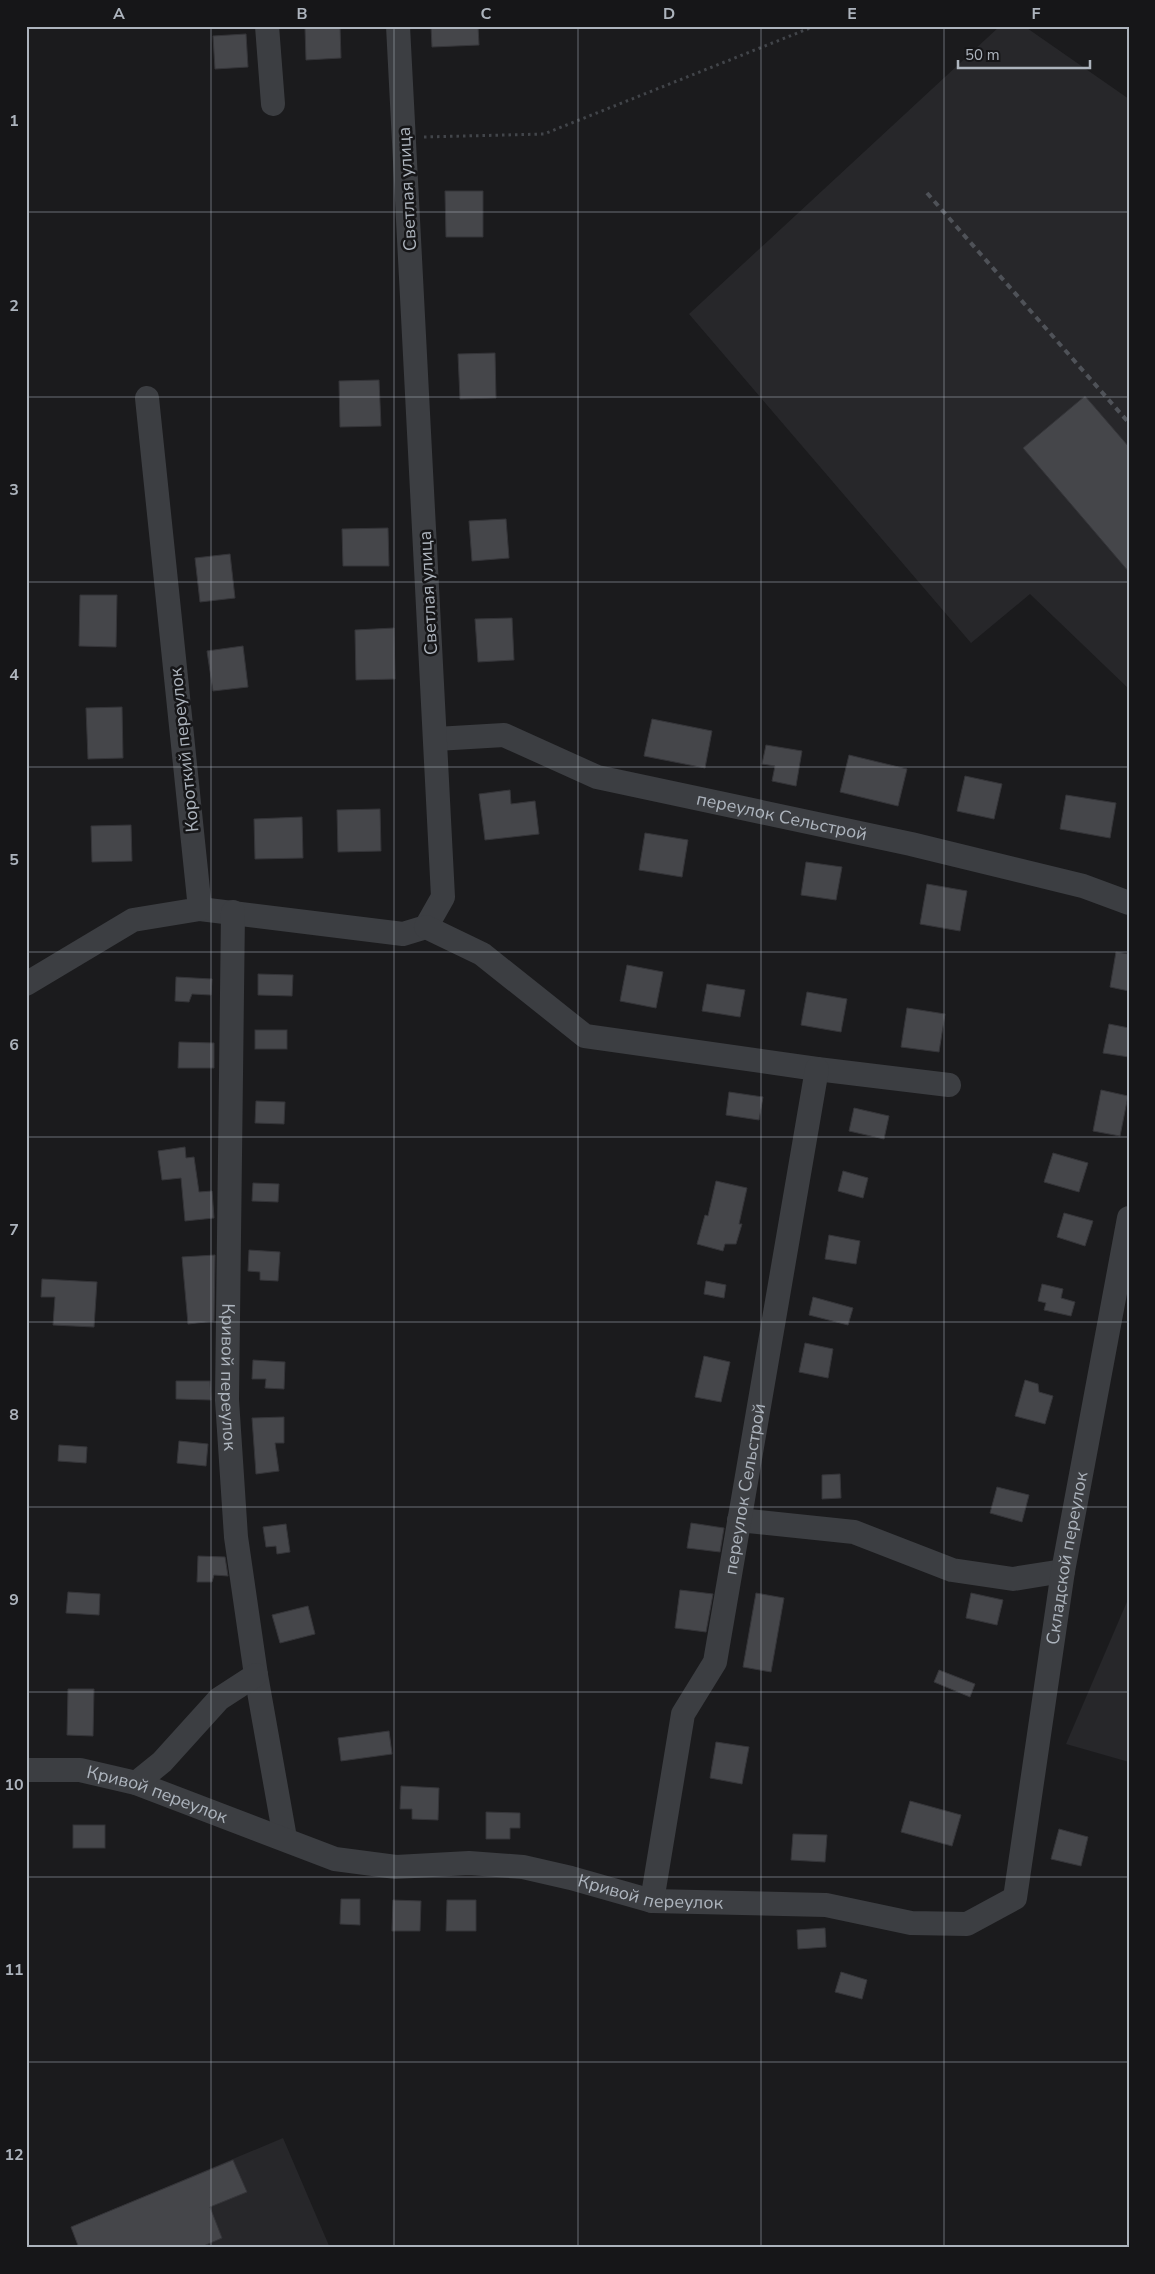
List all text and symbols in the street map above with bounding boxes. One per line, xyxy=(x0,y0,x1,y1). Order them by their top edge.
text: A xyxy=(113,3,125,25)
text: B xyxy=(296,3,308,25)
text: C xyxy=(481,3,492,25)
text: D xyxy=(663,3,675,25)
text: E xyxy=(847,3,857,25)
text: F xyxy=(1032,3,1041,25)
scale bar xyxy=(958,38,1090,70)
text: 50 m xyxy=(965,45,1000,65)
text: 1 xyxy=(9,110,19,132)
street label: Светлая улица xyxy=(392,126,422,252)
text: 2 xyxy=(9,295,19,317)
text: 3 xyxy=(9,479,19,501)
street label: Светлая улица xyxy=(413,530,443,656)
text: 4 xyxy=(9,664,19,686)
street label: Короткий переулок xyxy=(163,666,205,833)
street label: переулок Сельстрой xyxy=(694,787,869,846)
text: 5 xyxy=(9,849,19,871)
text: 6 xyxy=(9,1034,19,1056)
text: 7 xyxy=(9,1219,19,1241)
street label: Кривой переулок xyxy=(215,1303,242,1452)
street label: переулок Сельстрой xyxy=(718,1401,771,1577)
text: 8 xyxy=(9,1404,19,1426)
street label: Складской переулок xyxy=(1040,1469,1093,1646)
text: 9 xyxy=(9,1589,19,1611)
street label: Кривой переулок xyxy=(84,1760,232,1829)
text: 10 xyxy=(4,1774,24,1796)
street label: Кривой переулок xyxy=(575,1869,724,1915)
text: 11 xyxy=(4,1959,24,1981)
text: 12 xyxy=(4,2144,24,2166)

